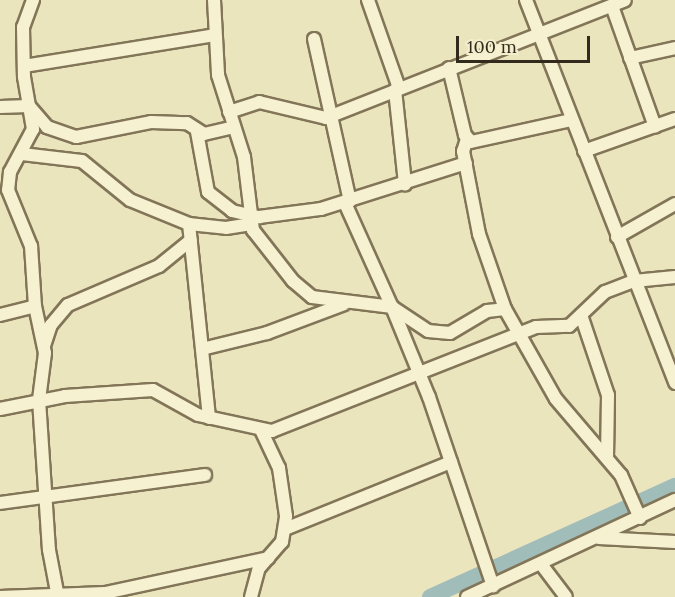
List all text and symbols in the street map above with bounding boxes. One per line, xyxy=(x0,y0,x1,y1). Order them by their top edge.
scale bar xyxy=(459,24,592,62)
text: 100 m xyxy=(467,35,517,58)

